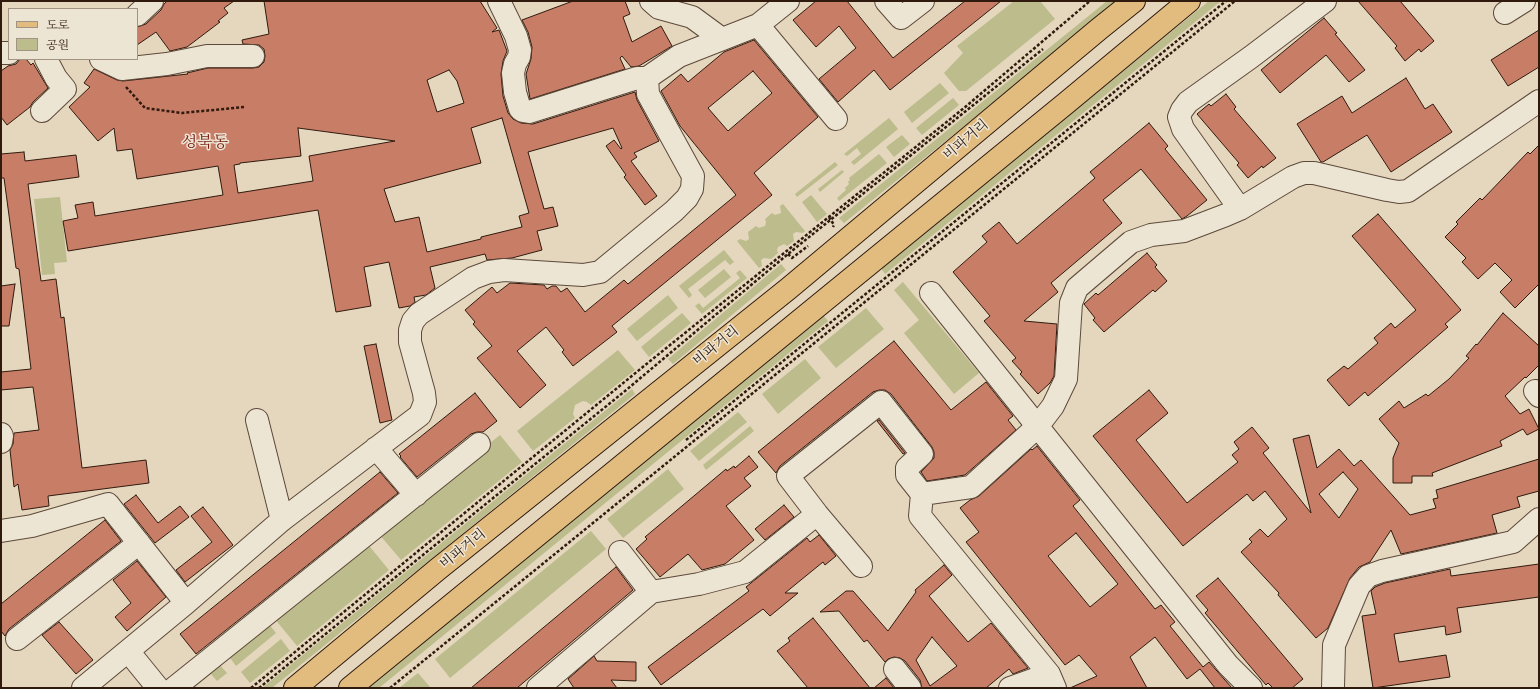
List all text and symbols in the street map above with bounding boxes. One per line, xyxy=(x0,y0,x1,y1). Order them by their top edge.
legend xyxy=(8,8,138,60)
text: 도로 xyxy=(46,17,69,33)
text: 공원 xyxy=(46,37,69,53)
street label: 비파거리 xyxy=(940,116,992,164)
district label: 성북동 xyxy=(182,133,228,153)
street label: 비파거리 xyxy=(690,322,742,370)
street label: 비파거리 xyxy=(437,525,489,573)

